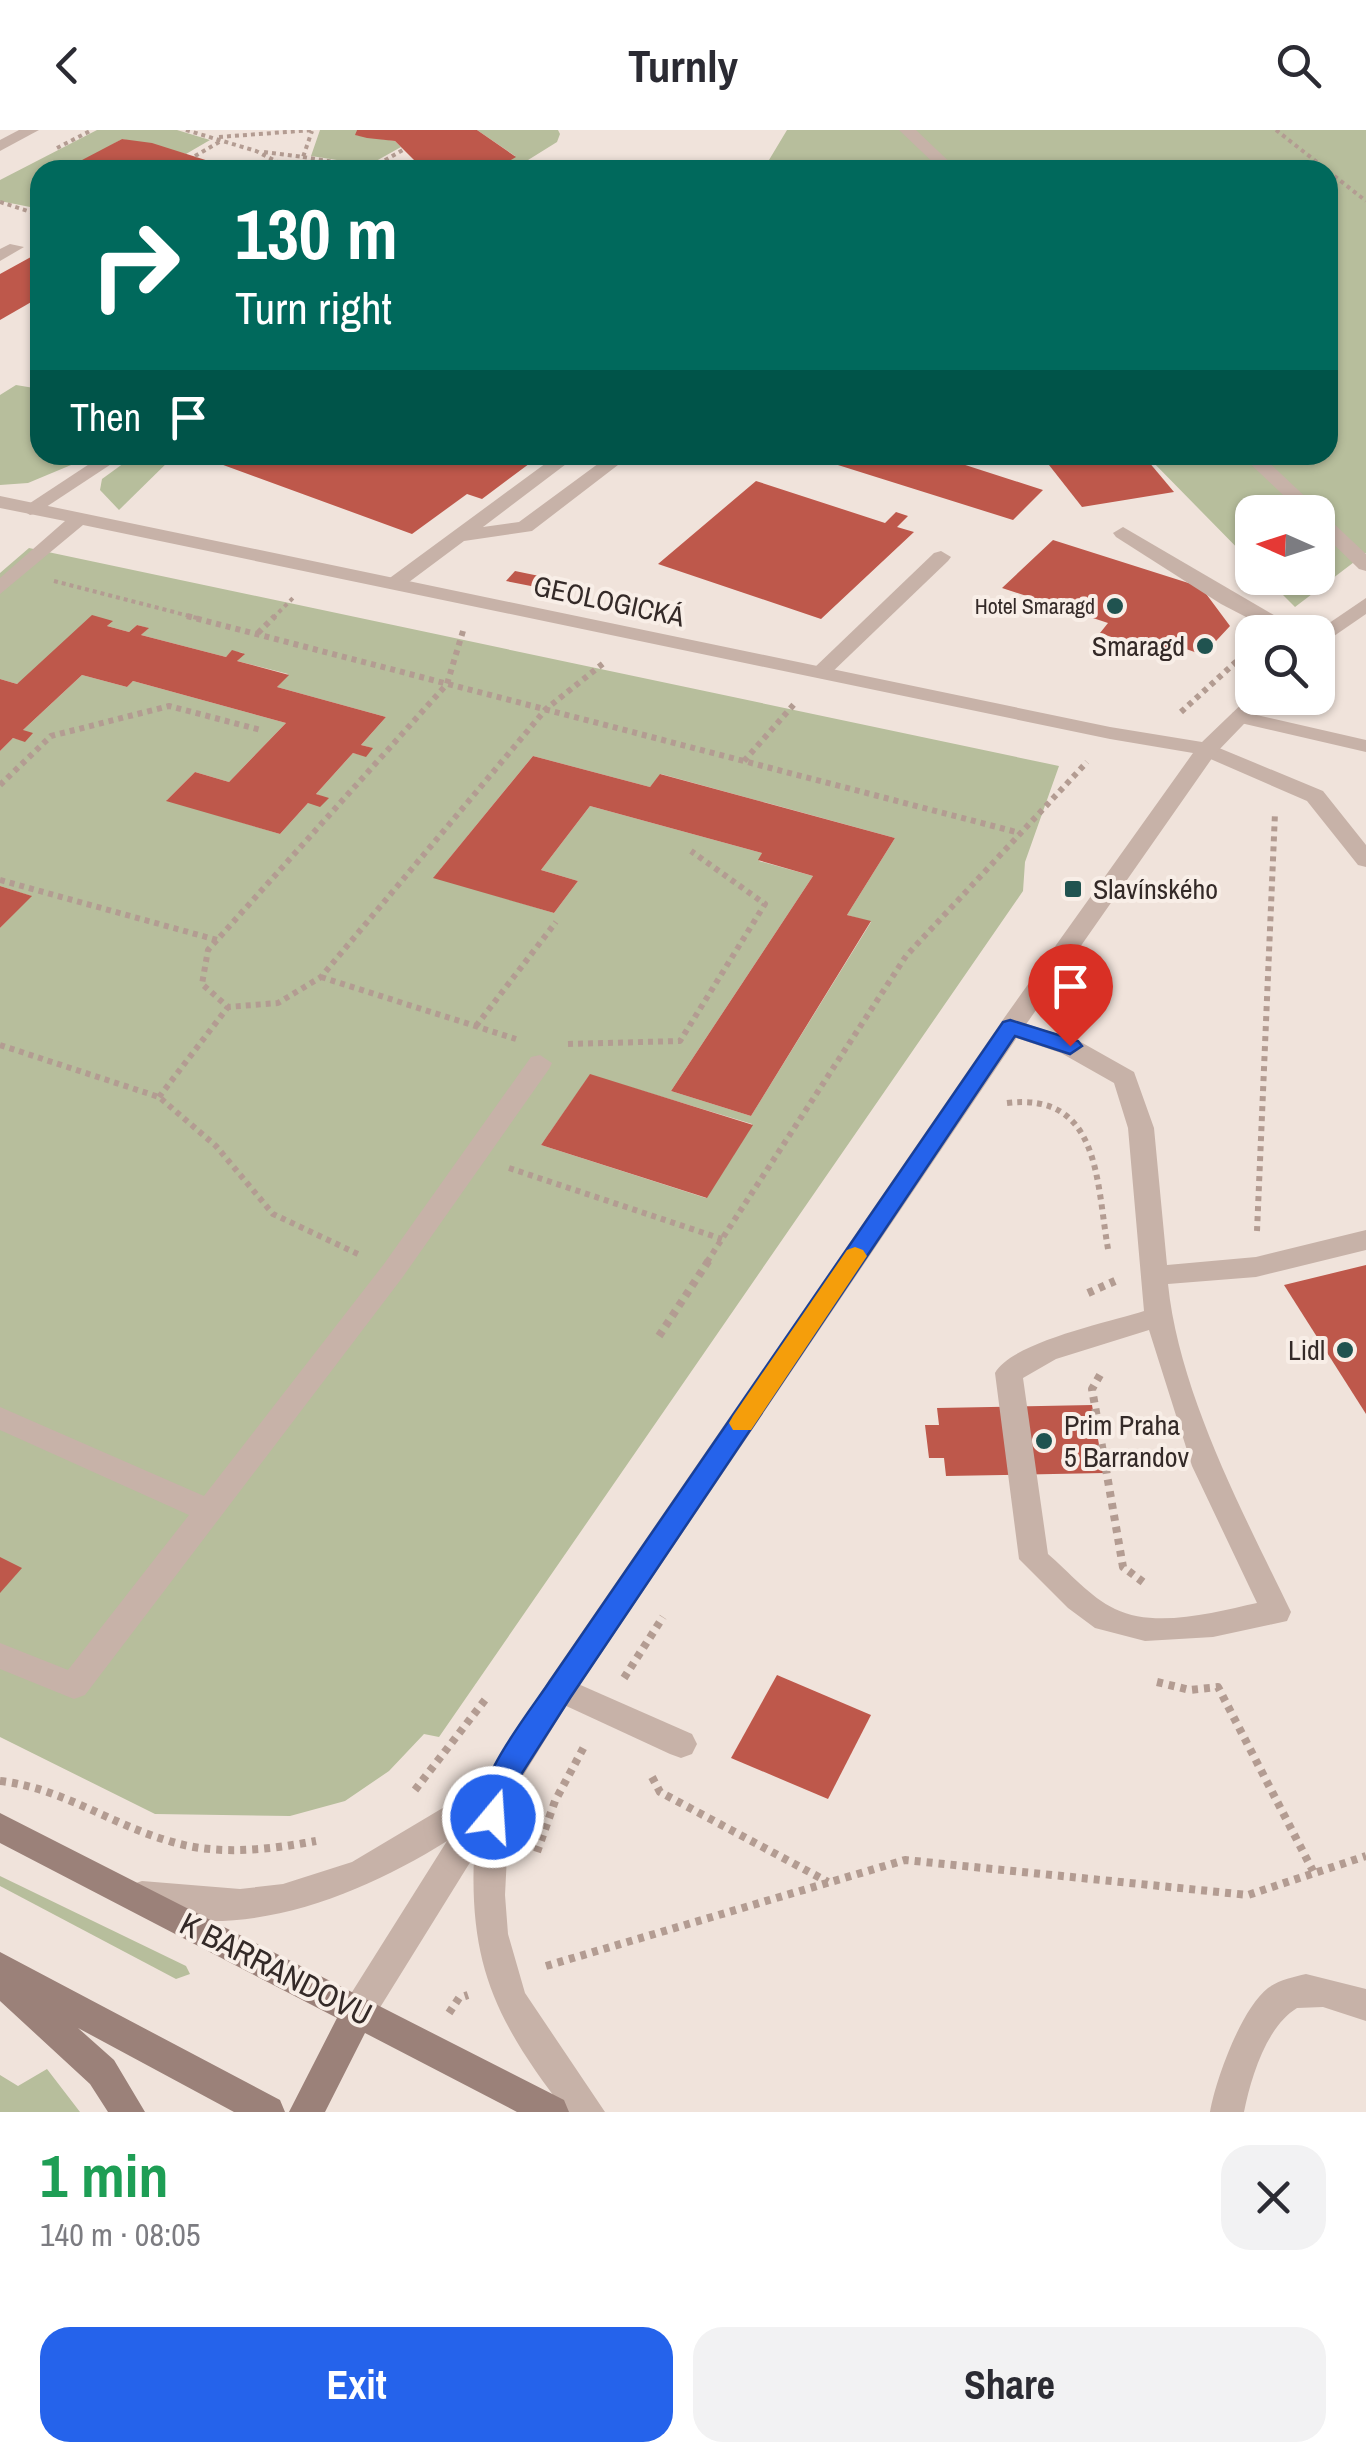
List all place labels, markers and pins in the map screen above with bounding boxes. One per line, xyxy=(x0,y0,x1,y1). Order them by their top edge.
place label: Hotel Smaragd xyxy=(975,591,1095,621)
marker: Hotel Smaragd xyxy=(1104,595,1126,617)
place label: Smaragd xyxy=(1092,627,1185,665)
marker: Smaragd xyxy=(1194,635,1216,657)
place label: Slavínského xyxy=(1093,870,1218,908)
marker: Slavínského xyxy=(1062,878,1084,900)
pin xyxy=(1028,944,1113,1047)
place label: Lidl xyxy=(1288,1331,1325,1369)
marker: Lidl xyxy=(1334,1339,1356,1361)
place label: Prim Praha 5 Barrandov xyxy=(1064,1406,1190,1476)
marker: Prim Praha 5 Barrandov xyxy=(1033,1430,1055,1452)

